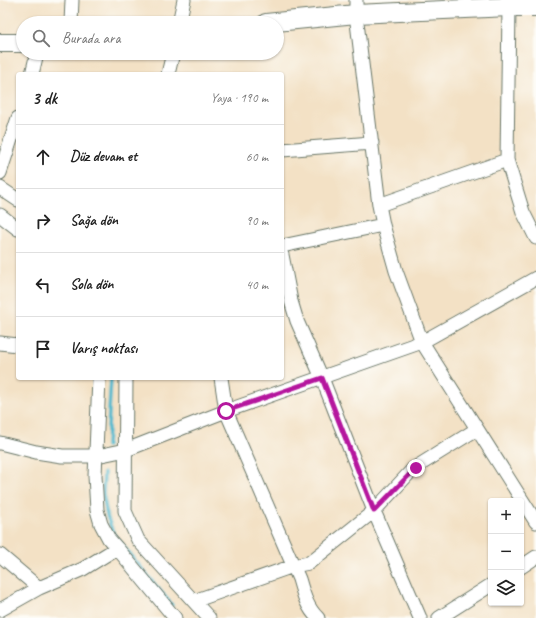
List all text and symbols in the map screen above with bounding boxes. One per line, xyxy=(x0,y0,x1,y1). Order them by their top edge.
search box xyxy=(16,16,284,60)
icon: search xyxy=(30,27,52,49)
text: Burada ara xyxy=(62,29,120,48)
text: 3 dk xyxy=(32,88,57,109)
text: Yaya · 190 m xyxy=(211,90,268,106)
icon: ahead xyxy=(32,146,54,168)
text: Düz devam et xyxy=(70,147,137,166)
text: 60 m xyxy=(246,149,268,165)
icon: right xyxy=(32,210,54,232)
text: Sağa dön xyxy=(70,211,118,230)
text: 90 m xyxy=(246,213,268,229)
icon: left xyxy=(32,274,54,296)
text: Sola dön xyxy=(70,275,113,294)
text: 40 m xyxy=(246,277,268,293)
icon: arrive xyxy=(32,338,54,360)
text: Varış noktası xyxy=(70,339,137,358)
route start xyxy=(217,402,235,420)
route end xyxy=(407,459,425,477)
map controls xyxy=(488,498,524,606)
button: + xyxy=(488,498,524,534)
button: − xyxy=(488,534,524,570)
button: layers xyxy=(488,570,524,606)

